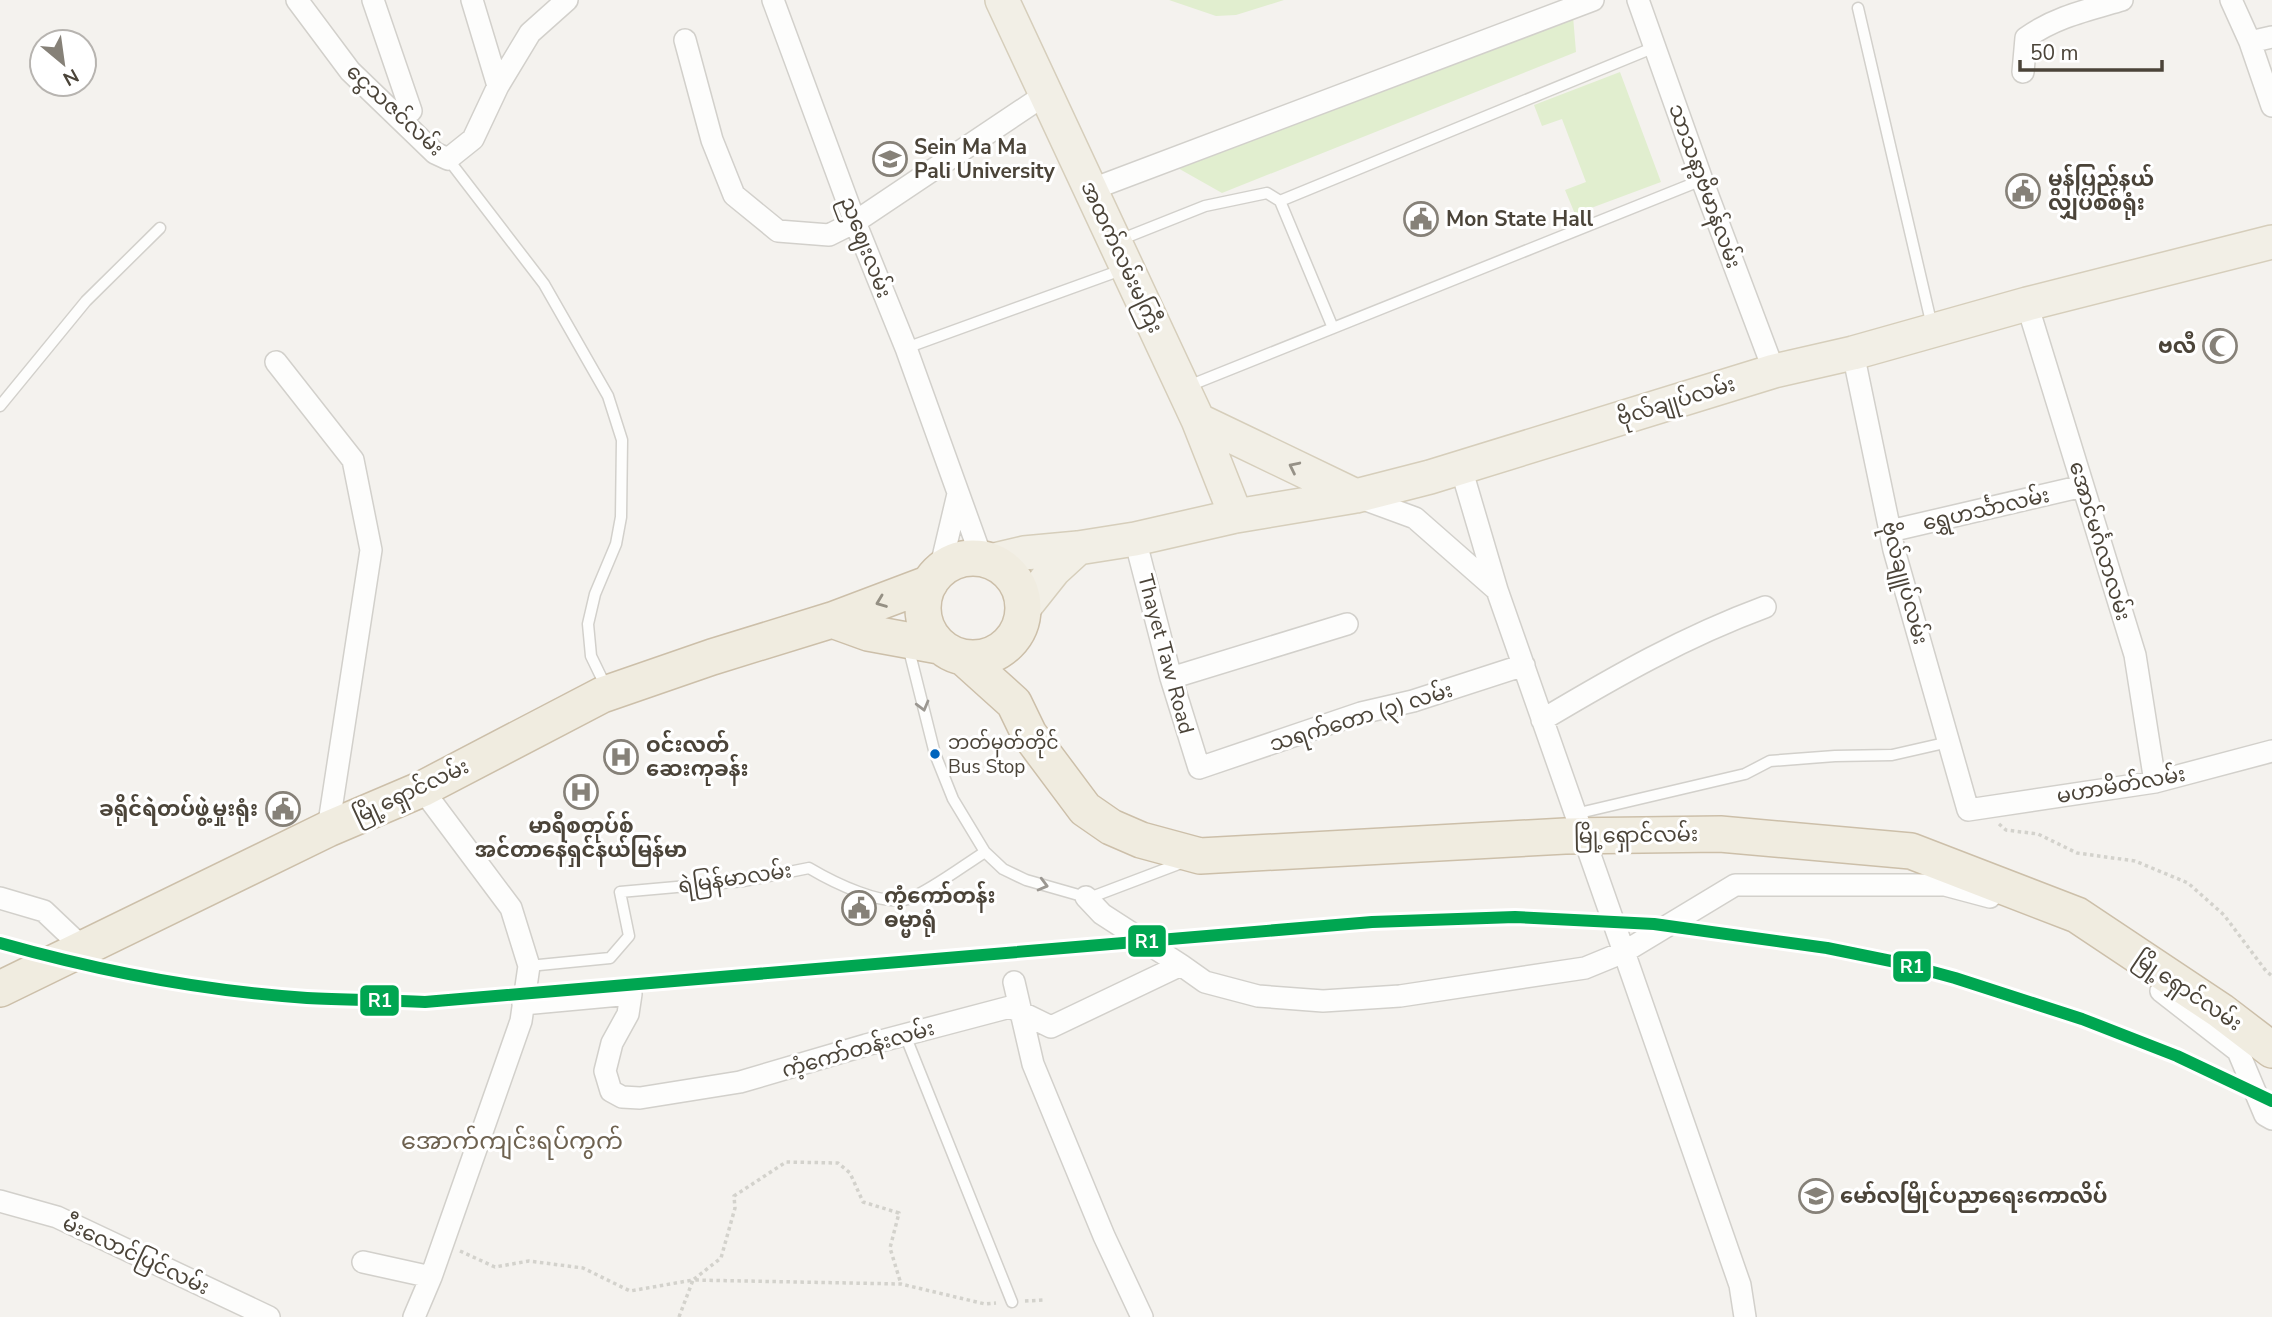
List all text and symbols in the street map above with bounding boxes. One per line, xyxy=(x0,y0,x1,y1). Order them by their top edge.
north arrow xyxy=(28,28,98,98)
scale bar xyxy=(2020,28,2162,72)
text: 50 m xyxy=(2030,39,2079,67)
street label: ငွေသဇင်လမ်း xyxy=(339,56,451,164)
text: N xyxy=(58,62,83,92)
street label: သာသနာ့ဗိမာန်လမ်း xyxy=(1659,99,1750,273)
place label: Sein Ma Ma Pali University xyxy=(914,133,1056,185)
school or university icon: Sein Ma Ma Pali University xyxy=(871,140,909,178)
place label: မွန်ပြည်နယ် လျှပ်စစ်ရုံး xyxy=(2048,163,2154,221)
public building icon: မွန်ပြည်နယ် လျှပ်စစ်ရုံး xyxy=(2004,172,2042,210)
street label: အထက်လမ်းမကြီး xyxy=(1072,176,1171,339)
street label: ညဈေးလမ်း xyxy=(831,191,900,303)
public building icon: Mon State Hall xyxy=(1402,200,1440,238)
place label: Mon State Hall xyxy=(1446,205,1593,233)
mosque icon: ဗလီ xyxy=(2201,327,2239,365)
place label: ဗလီ xyxy=(2158,331,2196,360)
street label: ဗိုလ်ချုပ်လမ်း xyxy=(1613,368,1740,436)
street label: အောင်မင်္ဂလာလမ်း xyxy=(2062,457,2139,624)
one-way arrow xyxy=(1289,461,1301,475)
street label: ရွှေဟင်္သာလမ်း xyxy=(1919,479,2053,540)
street label: ဗိုလ်ချူပ်လမ်း xyxy=(1871,518,1937,649)
street label: Thayet Taw Road xyxy=(1131,571,1201,737)
one-way arrow xyxy=(875,593,887,607)
street label: သရက်တော (၃) လမ်း xyxy=(1265,674,1457,761)
one-way arrow xyxy=(915,700,929,712)
place label: ဘတ်မှတ်တိုင် Bus Stop xyxy=(948,728,1059,780)
place label: ဝင်းလတ် ဆေးကုခန်း xyxy=(646,729,748,786)
hospital icon: ဝင်းလတ် ဆေးကုခန်း xyxy=(602,738,640,776)
marker: ဘတ်မှတ်တိုင် Bus Stop xyxy=(928,747,942,761)
street label: မြို့ရှောင်လမ်း xyxy=(348,750,475,833)
street label: မဟာမိတ်လမ်း xyxy=(2054,758,2188,810)
hospital icon: မာရီစတုပ်စ် အင်တာနေရှင်နယ်မြန်မာ xyxy=(562,773,600,811)
public building icon: ခရိုင်ရဲတပ်ဖွဲ့မှုးရုံး xyxy=(264,790,302,828)
place label: ခရိုင်ရဲတပ်ဖွဲ့မှုးရုံး xyxy=(99,793,258,826)
place label: မာရီစတုပ်စ် အင်တာနေရှင်နယ်မြန်မာ xyxy=(475,810,687,867)
street label: မြို့ရှောင်လမ်း xyxy=(1574,818,1698,853)
street label: ရဲမြန်မာလမ်း xyxy=(676,854,794,903)
one-way arrow xyxy=(1037,877,1049,891)
place label: ကံ့ကော်တန်း ဓမ္မာရုံ xyxy=(884,880,996,938)
public building icon: ကံ့ကော်တန်း ဓမ္မာရုံ xyxy=(840,889,878,927)
line badge: R1 xyxy=(1127,924,1167,958)
text: R1 xyxy=(1135,929,1159,955)
street label: မြို့ရှောင်လမ်း xyxy=(2127,943,2249,1040)
line badge: R1 xyxy=(1892,950,1932,983)
text: R1 xyxy=(1900,954,1924,980)
line badge: R1 xyxy=(359,984,400,1017)
text: R1 xyxy=(368,988,392,1014)
street label: ကံ့ကော်တန်းလမ်း xyxy=(778,1012,938,1087)
district label: အောက်ကျင်းရပ်ကွက် xyxy=(401,1125,623,1160)
school or university icon: မော်လမြိုင်ပညာရေးကောလိပ် xyxy=(1797,1177,1835,1215)
place label: မော်လမြိုင်ပညာရေးကောလိပ် xyxy=(1840,1180,2108,1213)
street label: မီးလောင်ပြင်လမ်း xyxy=(57,1207,215,1304)

